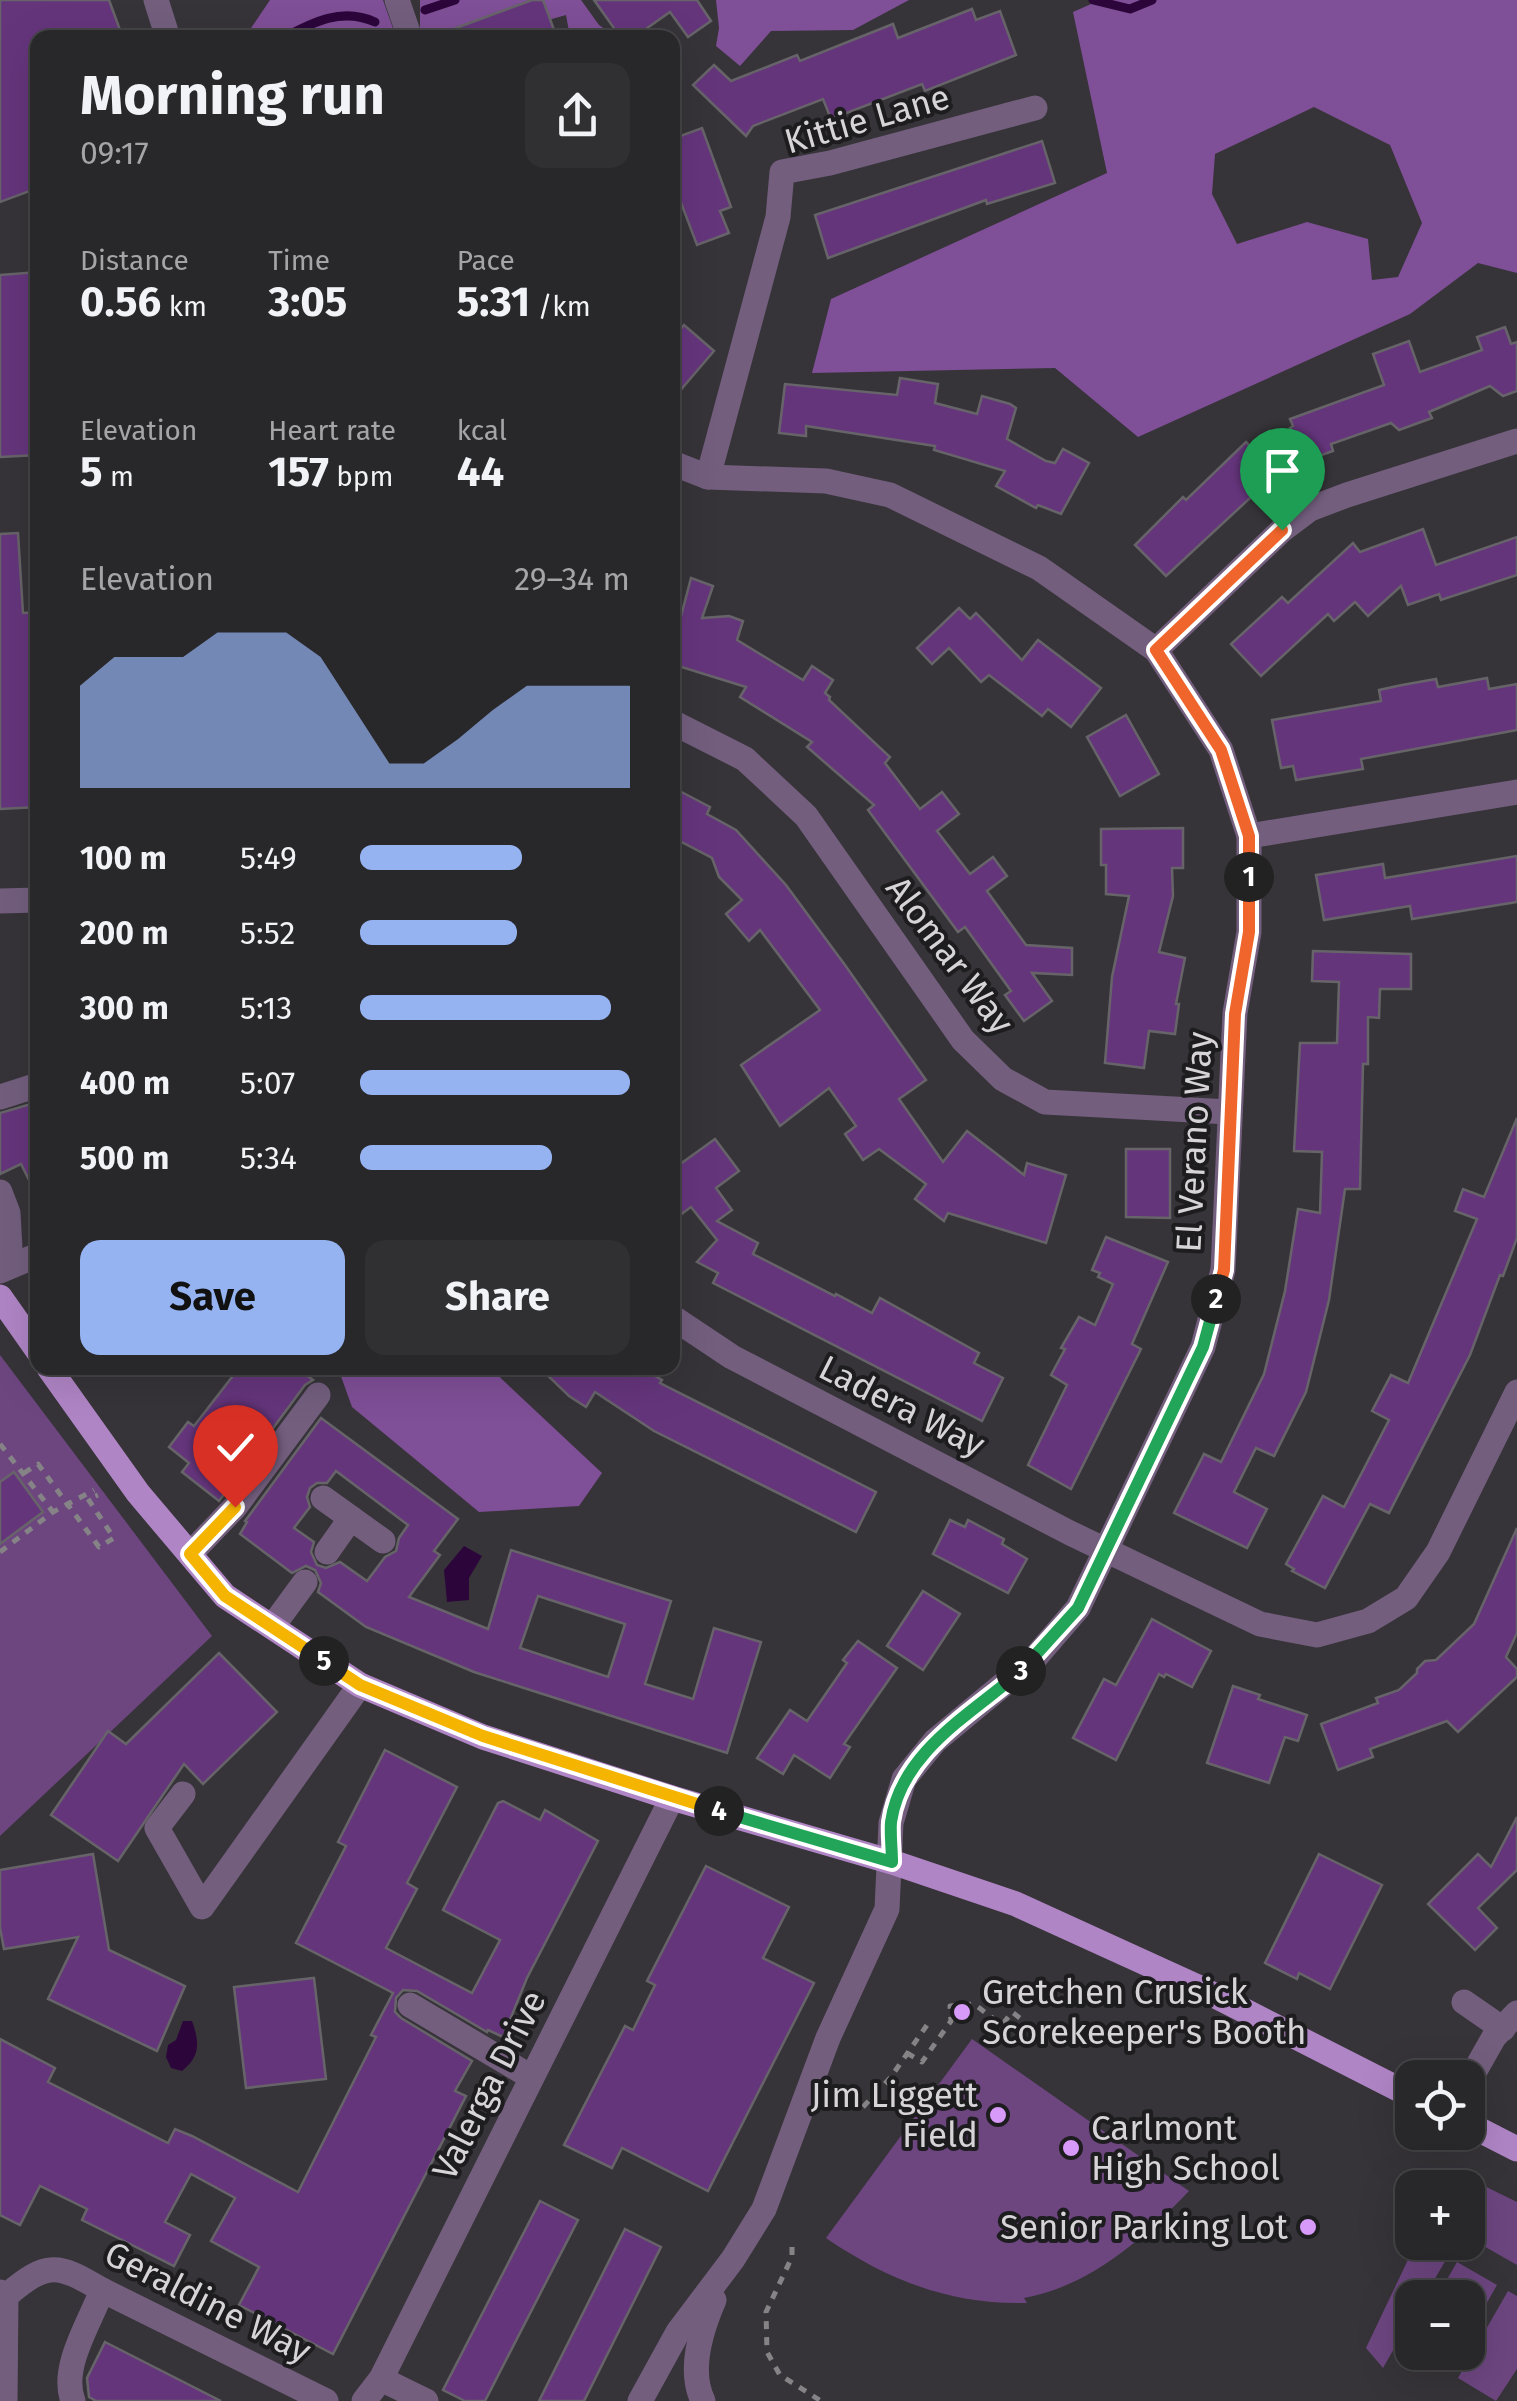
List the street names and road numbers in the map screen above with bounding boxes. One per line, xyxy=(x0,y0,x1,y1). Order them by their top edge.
street label: Kittie Lane xyxy=(780,75,954,163)
street label: Alomar Way xyxy=(877,868,1023,1042)
street label: El Verano Way xyxy=(1167,1031,1221,1253)
street label: Ladera Way xyxy=(812,1346,992,1466)
street label: Valerga Drive xyxy=(423,1983,555,2187)
street label: Geraldine Way xyxy=(98,2232,318,2372)

